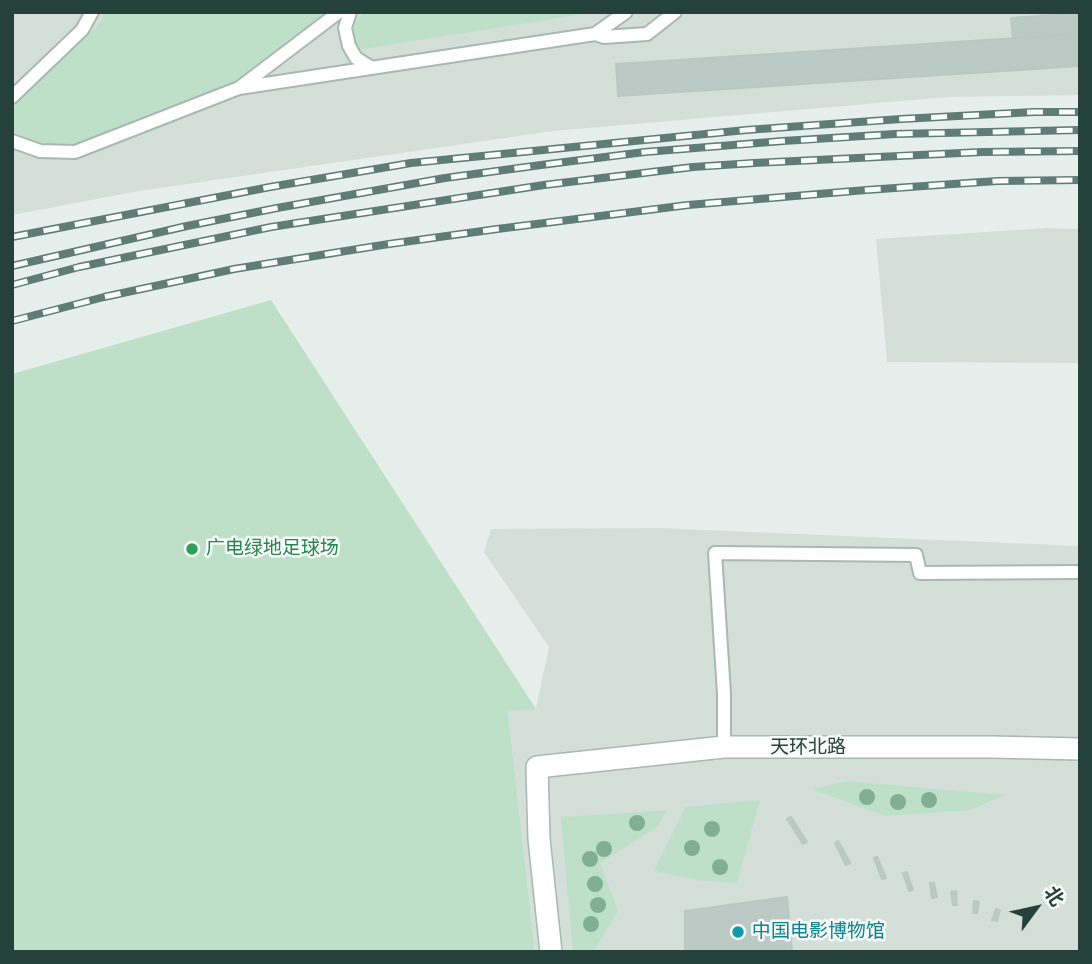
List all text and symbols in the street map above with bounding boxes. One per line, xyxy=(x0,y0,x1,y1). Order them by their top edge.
place label: 广电绿地足球场 xyxy=(206,538,339,560)
marker: 广电绿地足球场 xyxy=(184,541,200,557)
street label: 天环北路 xyxy=(770,737,846,759)
north arrow xyxy=(1001,873,1071,943)
text: 北 xyxy=(1039,883,1068,911)
place label: 中国电影博物馆 xyxy=(752,921,885,943)
marker: 中国电影博物馆 xyxy=(730,924,746,940)

